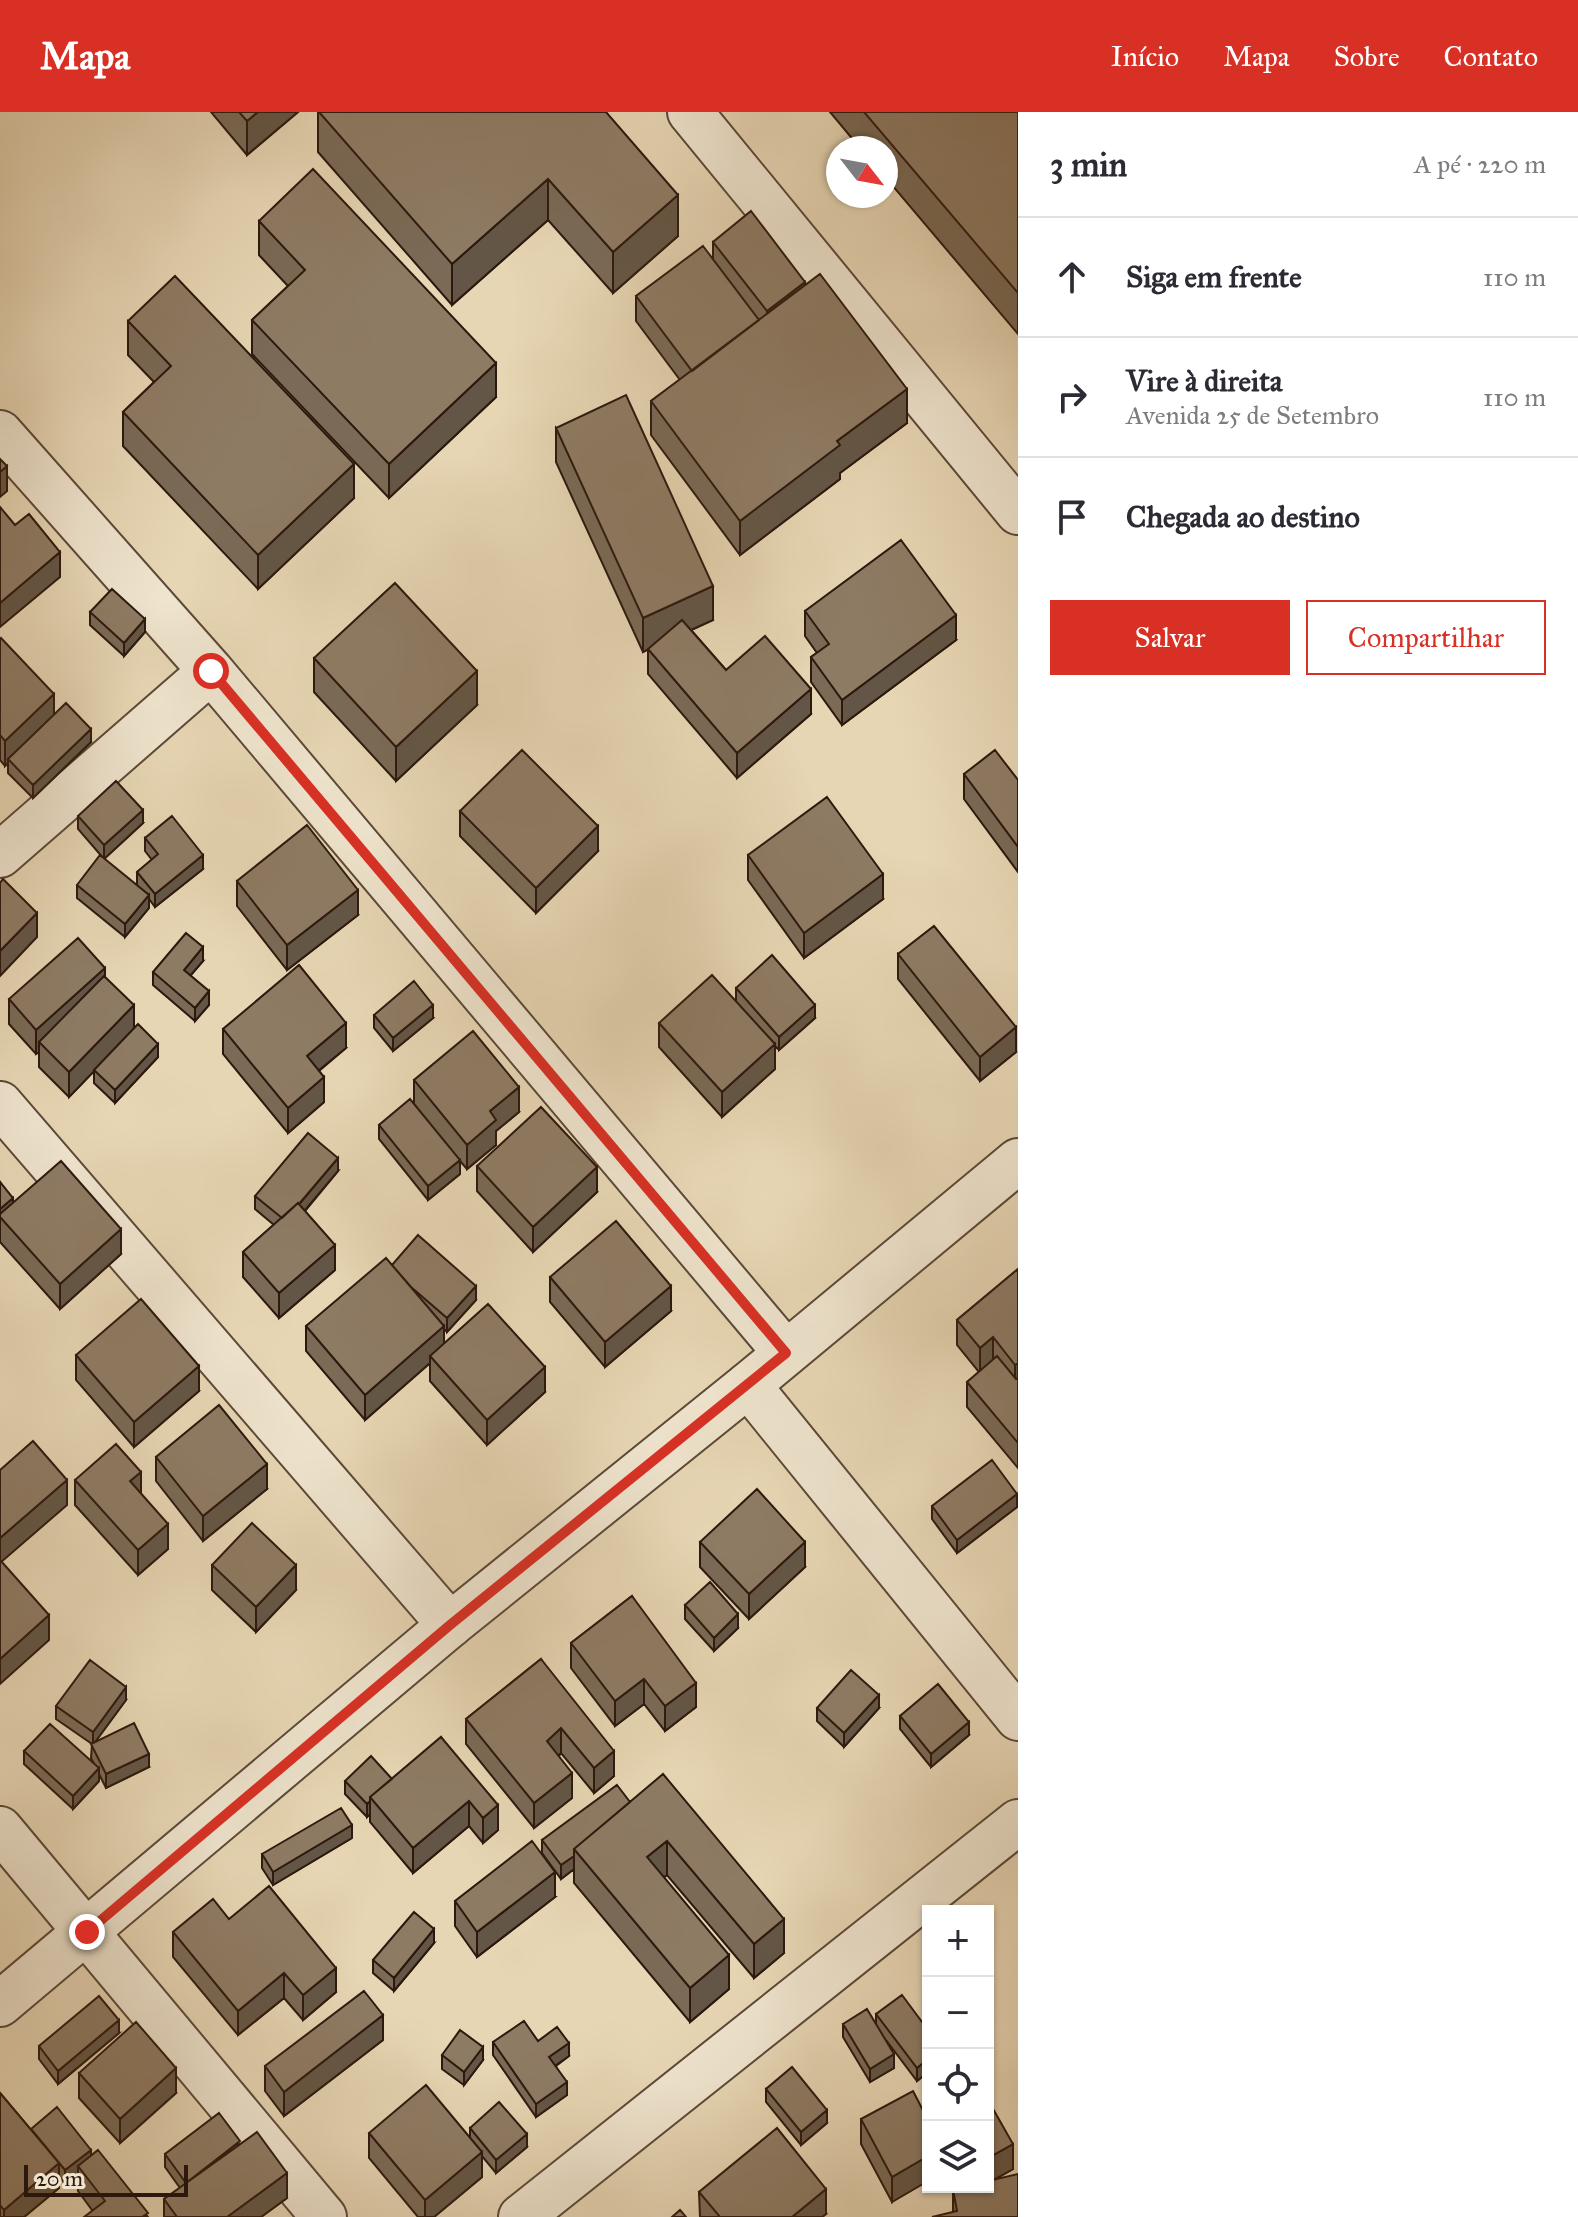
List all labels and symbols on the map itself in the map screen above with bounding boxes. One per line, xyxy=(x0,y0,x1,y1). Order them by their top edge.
north arrow xyxy=(826,136,898,208)
route start xyxy=(193,653,229,689)
route end xyxy=(69,1914,105,1950)
scale bar xyxy=(24,2161,188,2197)

